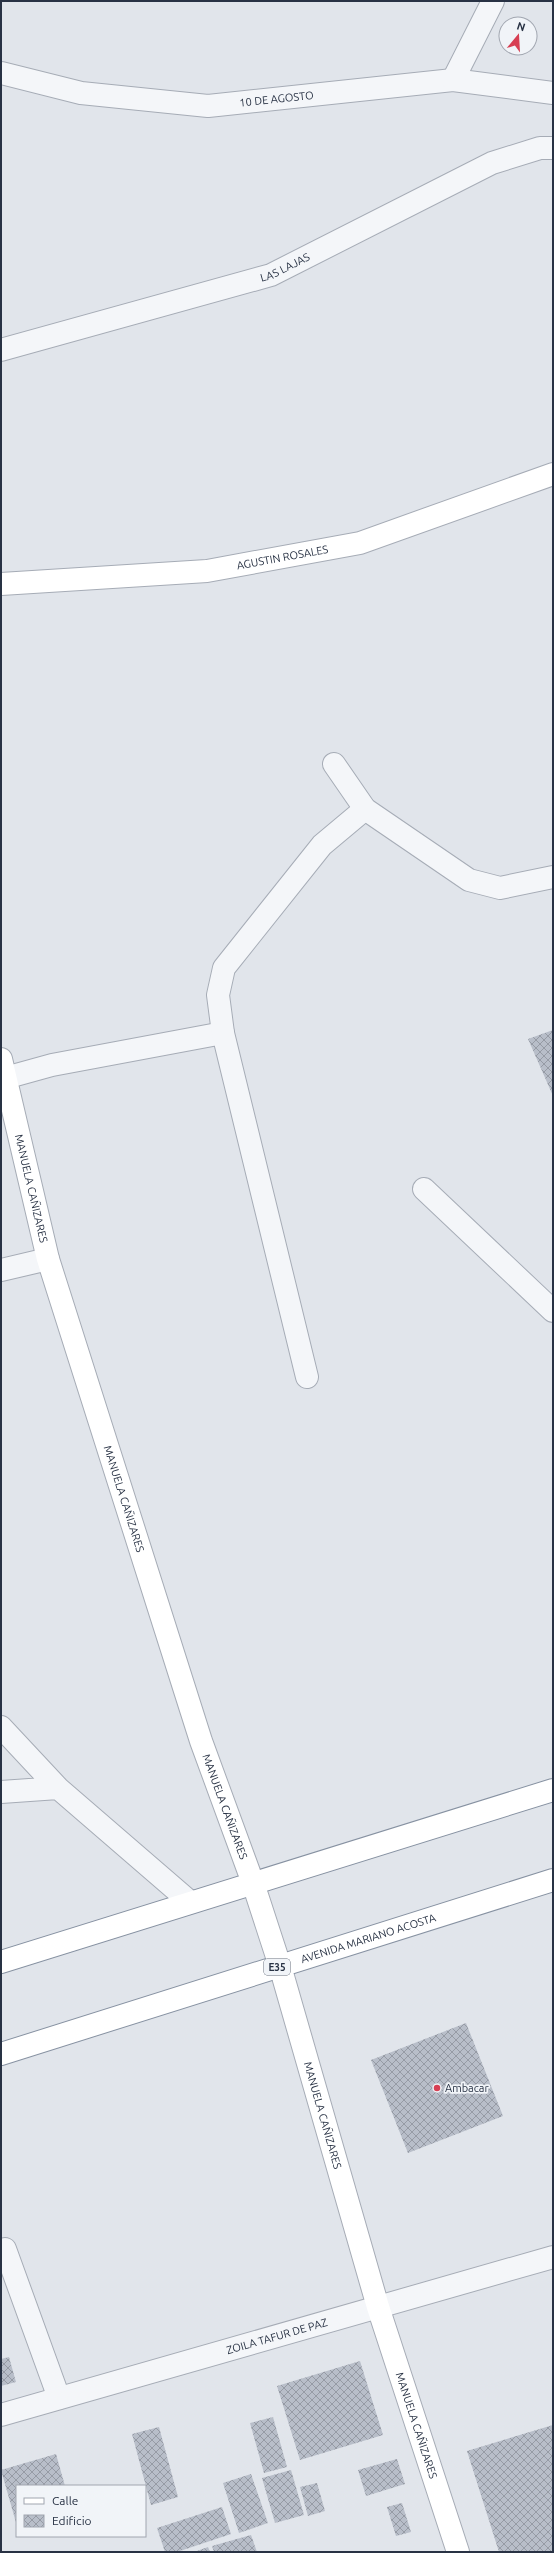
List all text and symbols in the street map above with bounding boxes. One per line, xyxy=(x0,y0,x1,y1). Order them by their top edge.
north arrow xyxy=(498,16,538,56)
text: N xyxy=(515,20,527,33)
street label: 10 DE AGOSTO xyxy=(239,89,314,109)
street label: LAS LAJAS xyxy=(259,250,312,284)
street label: AGUSTIN ROSALES xyxy=(236,543,329,571)
street label: MANUELA CAÑIZARES xyxy=(13,1133,50,1244)
street label: MANUELA CAÑIZARES xyxy=(102,1444,147,1554)
street label: MANUELA CAÑIZARES xyxy=(200,1752,250,1861)
street label: AVENIDA MARIANO ACOSTA xyxy=(299,1911,438,1965)
road number: E35 xyxy=(264,1959,290,1975)
street label: MANUELA CAÑIZARES xyxy=(302,2060,344,2171)
place label: Ambacar xyxy=(445,2082,489,2094)
marker: Ambacar xyxy=(432,2083,442,2093)
street label: ZOILA TAFUR DE PAZ xyxy=(225,2316,329,2356)
street label: MANUELA CAÑIZARES xyxy=(394,2371,440,2480)
legend xyxy=(16,2485,146,2537)
text: Calle xyxy=(52,2494,78,2507)
text: Edificio xyxy=(52,2514,92,2527)

